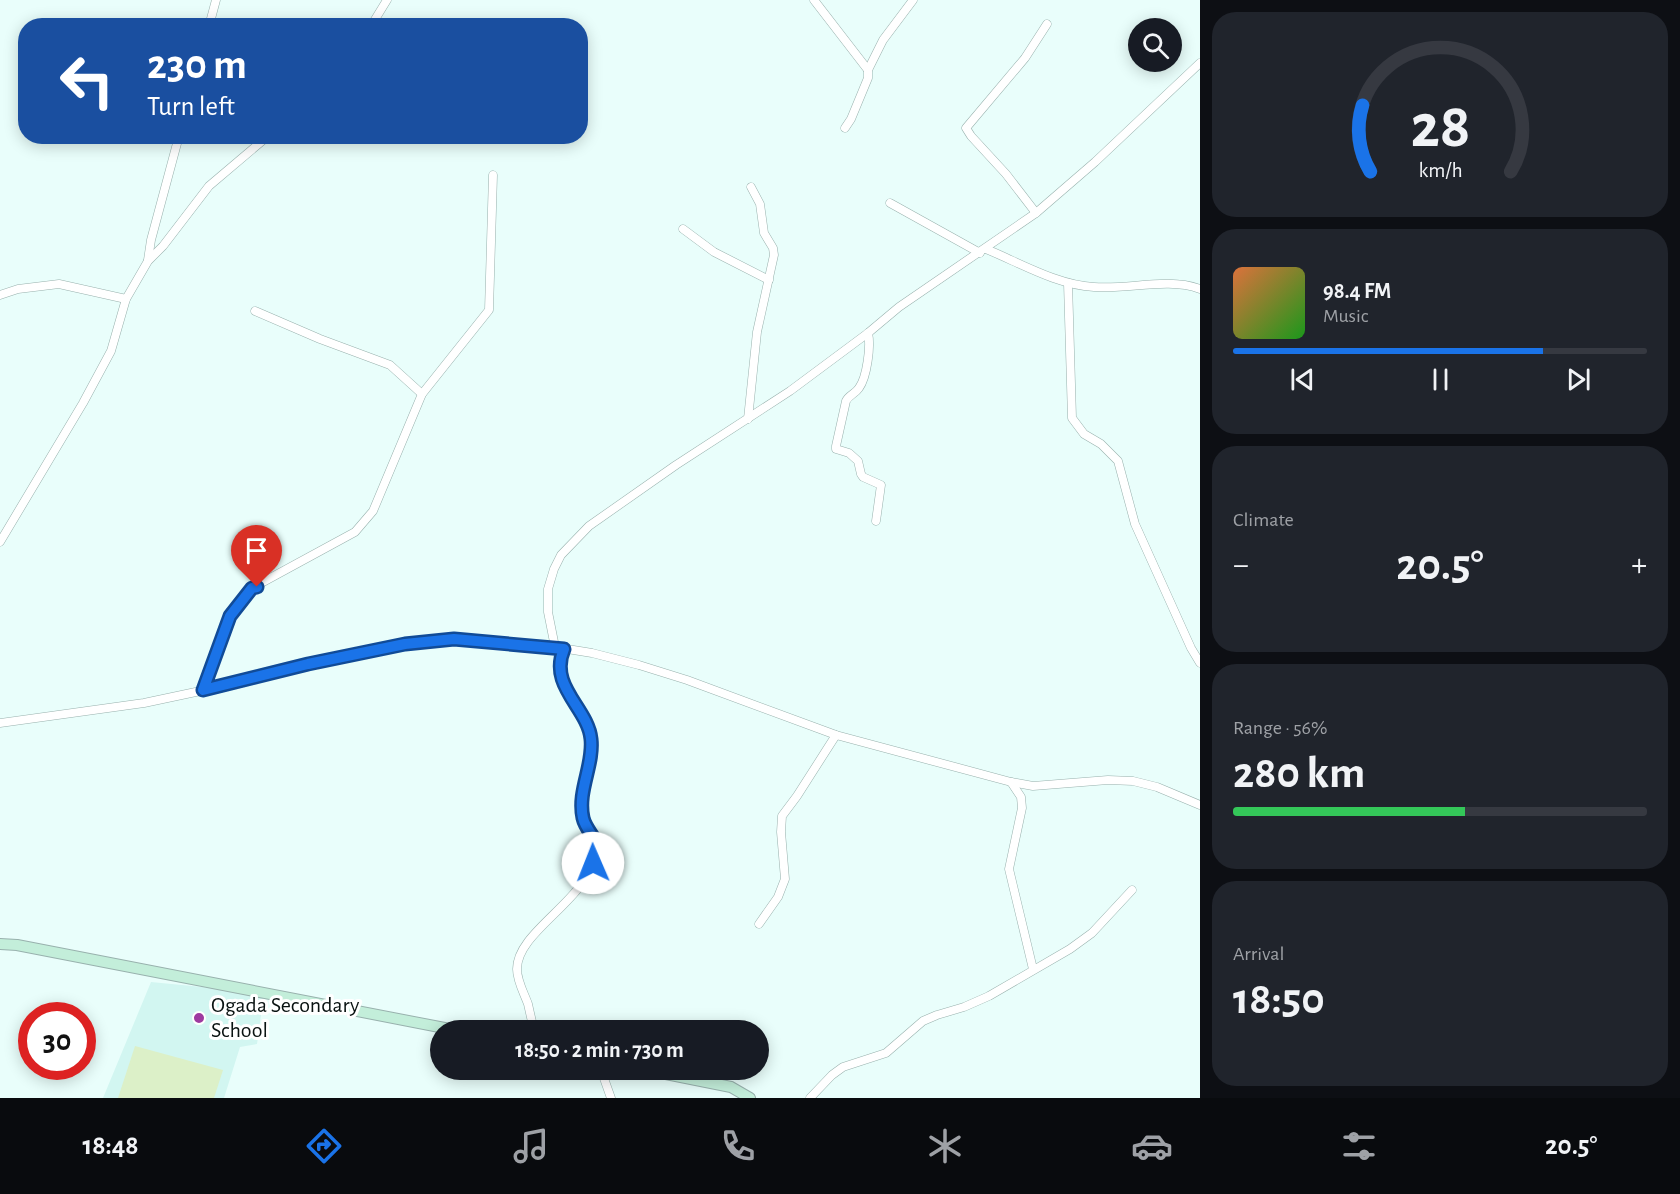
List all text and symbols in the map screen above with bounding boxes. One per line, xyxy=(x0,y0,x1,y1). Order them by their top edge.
map controls xyxy=(1128,18,1182,72)
button: search xyxy=(1128,18,1182,72)
icon: left xyxy=(48,42,126,120)
text: 230 m xyxy=(147,44,247,86)
text: Turn left xyxy=(147,93,235,120)
text: 28 xyxy=(1410,96,1470,158)
text: km/h xyxy=(1418,160,1462,181)
text: 98.4 FM xyxy=(1323,280,1391,302)
text: Music xyxy=(1323,306,1369,326)
icon: previous xyxy=(1286,363,1319,396)
icon: pause xyxy=(1424,363,1457,396)
icon: next xyxy=(1562,363,1595,396)
text: Climate xyxy=(1233,510,1294,530)
pin xyxy=(231,525,282,587)
icon: arrive xyxy=(240,534,273,567)
text: 20.5° xyxy=(1396,543,1484,588)
text: − xyxy=(1233,549,1249,582)
text: + xyxy=(1631,549,1647,582)
text: Range · 56% xyxy=(1233,718,1327,738)
text: 280 km xyxy=(1233,751,1365,796)
position arrow xyxy=(561,831,625,895)
text: Arrival xyxy=(1233,944,1284,964)
text: 18:50 xyxy=(1233,977,1325,1022)
place label: Ogada Secondary School xyxy=(211,994,360,1041)
speed limit sign: 30 xyxy=(18,1002,96,1080)
marker: Ogada Secondary School xyxy=(192,1011,206,1025)
text: 18:50 · 2 min · 730 m xyxy=(515,1039,684,1061)
icon: directions xyxy=(303,1125,345,1167)
icon: music xyxy=(510,1125,552,1167)
icon: phone xyxy=(717,1125,759,1167)
icon: climate xyxy=(924,1125,966,1167)
icon: car xyxy=(1131,1125,1173,1167)
icon: filters xyxy=(1338,1125,1380,1167)
text: 18:48 xyxy=(82,1132,139,1159)
text: 20.5° xyxy=(1545,1132,1597,1159)

